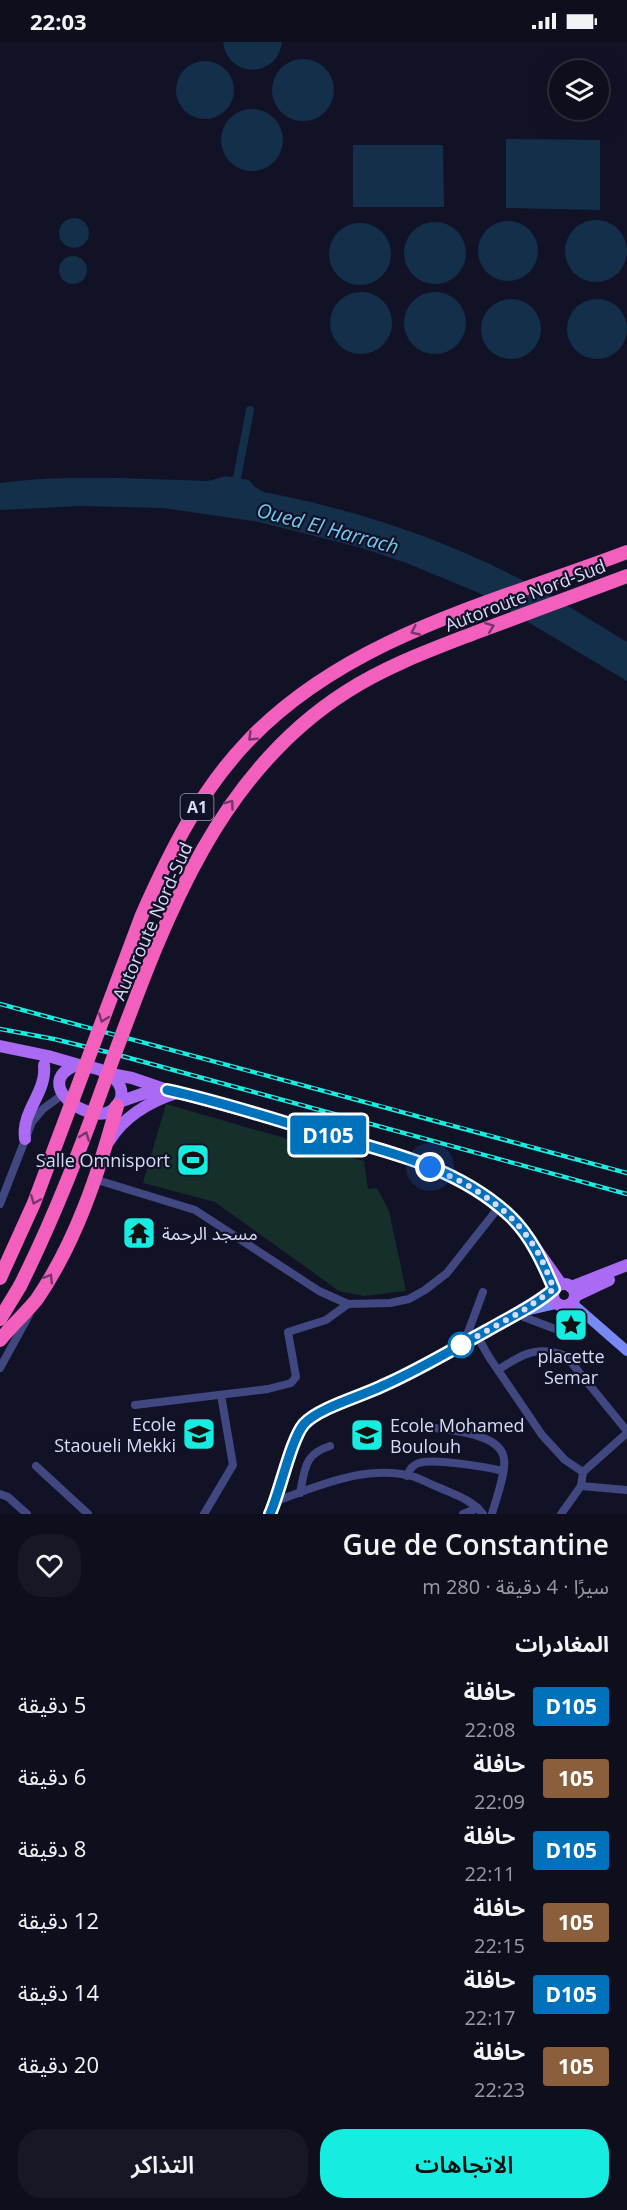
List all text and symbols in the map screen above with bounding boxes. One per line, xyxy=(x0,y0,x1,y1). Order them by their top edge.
text: 22:03 xyxy=(30,6,87,36)
map controls xyxy=(549,60,609,120)
button: layers xyxy=(549,60,609,120)
water label: Oued El Harrach xyxy=(254,496,402,560)
street label: Autoroute Nord-Sud xyxy=(441,553,609,637)
one-way arrow xyxy=(484,622,495,634)
one-way arrow xyxy=(410,624,421,636)
one-way arrow xyxy=(249,729,260,740)
road number: A1 xyxy=(180,794,214,820)
one-way arrow xyxy=(223,800,234,811)
street label: Autoroute Nord-Sud xyxy=(106,838,198,1004)
one-way arrow xyxy=(98,1012,110,1023)
line badge: D105 xyxy=(286,1116,370,1154)
text: D105 xyxy=(302,1121,354,1149)
one-way arrow xyxy=(78,1131,90,1142)
sports icon: Salle Omnisport xyxy=(175,1142,211,1178)
place label: Salle Omnisport xyxy=(36,1148,170,1172)
your location xyxy=(415,1152,445,1182)
one-way arrow xyxy=(30,1194,42,1205)
temple icon: مسجد الرحمة xyxy=(121,1215,157,1251)
place label: مسجد الرحمة xyxy=(162,1221,258,1245)
one-way arrow xyxy=(42,1274,53,1285)
place icon: placette Semar xyxy=(553,1307,589,1343)
unlabelled marker xyxy=(448,1332,474,1358)
place label: placette Semar xyxy=(537,1344,605,1389)
place label: Ecole Staoueli Mekki xyxy=(54,1412,176,1457)
place label: Ecole Mohamed Boulouh xyxy=(390,1413,525,1458)
school or university icon: Ecole Staoueli Mekki xyxy=(181,1416,217,1452)
school or university icon: Ecole Mohamed Boulouh xyxy=(349,1417,385,1453)
text: Gue de Constantine xyxy=(342,1525,609,1563)
button: heart xyxy=(18,1534,81,1597)
text: سيرًا · 4 دقيقة · 280 m xyxy=(422,1573,609,1600)
text: المغادرات xyxy=(515,1628,609,1658)
text: حافلة xyxy=(464,1676,515,1706)
text: 5 دقيقة xyxy=(18,1689,86,1719)
text: D105 xyxy=(545,1692,597,1720)
text: 22:08 xyxy=(464,1716,515,1743)
text: حافلة xyxy=(473,1748,525,1778)
text: 6 دقيقة xyxy=(18,1761,86,1791)
text: 105 xyxy=(558,1764,594,1792)
text: 22:09 xyxy=(474,1788,525,1815)
text: حافلة xyxy=(464,1820,515,1850)
text: 8 دقيقة xyxy=(18,1833,86,1863)
text: D105 xyxy=(545,1836,597,1864)
text: 22:11 xyxy=(464,1860,515,1887)
text: حافلة xyxy=(473,1892,525,1922)
text: 12 دقيقة xyxy=(18,1905,99,1935)
text: 105 xyxy=(558,1908,594,1936)
text: 22:15 xyxy=(474,1932,525,1959)
text: حافلة xyxy=(464,1964,515,1994)
text: 14 دقيقة xyxy=(18,1977,99,2007)
text: D105 xyxy=(545,1980,597,2008)
text: 22:17 xyxy=(464,2004,515,2031)
text: حافلة xyxy=(473,2036,525,2066)
text: 20 دقيقة xyxy=(18,2049,99,2079)
text: 105 xyxy=(558,2052,594,2080)
text: 22:23 xyxy=(474,2076,525,2103)
button: التذاكر xyxy=(18,2129,308,2198)
button: الاتجاهات xyxy=(320,2129,609,2198)

